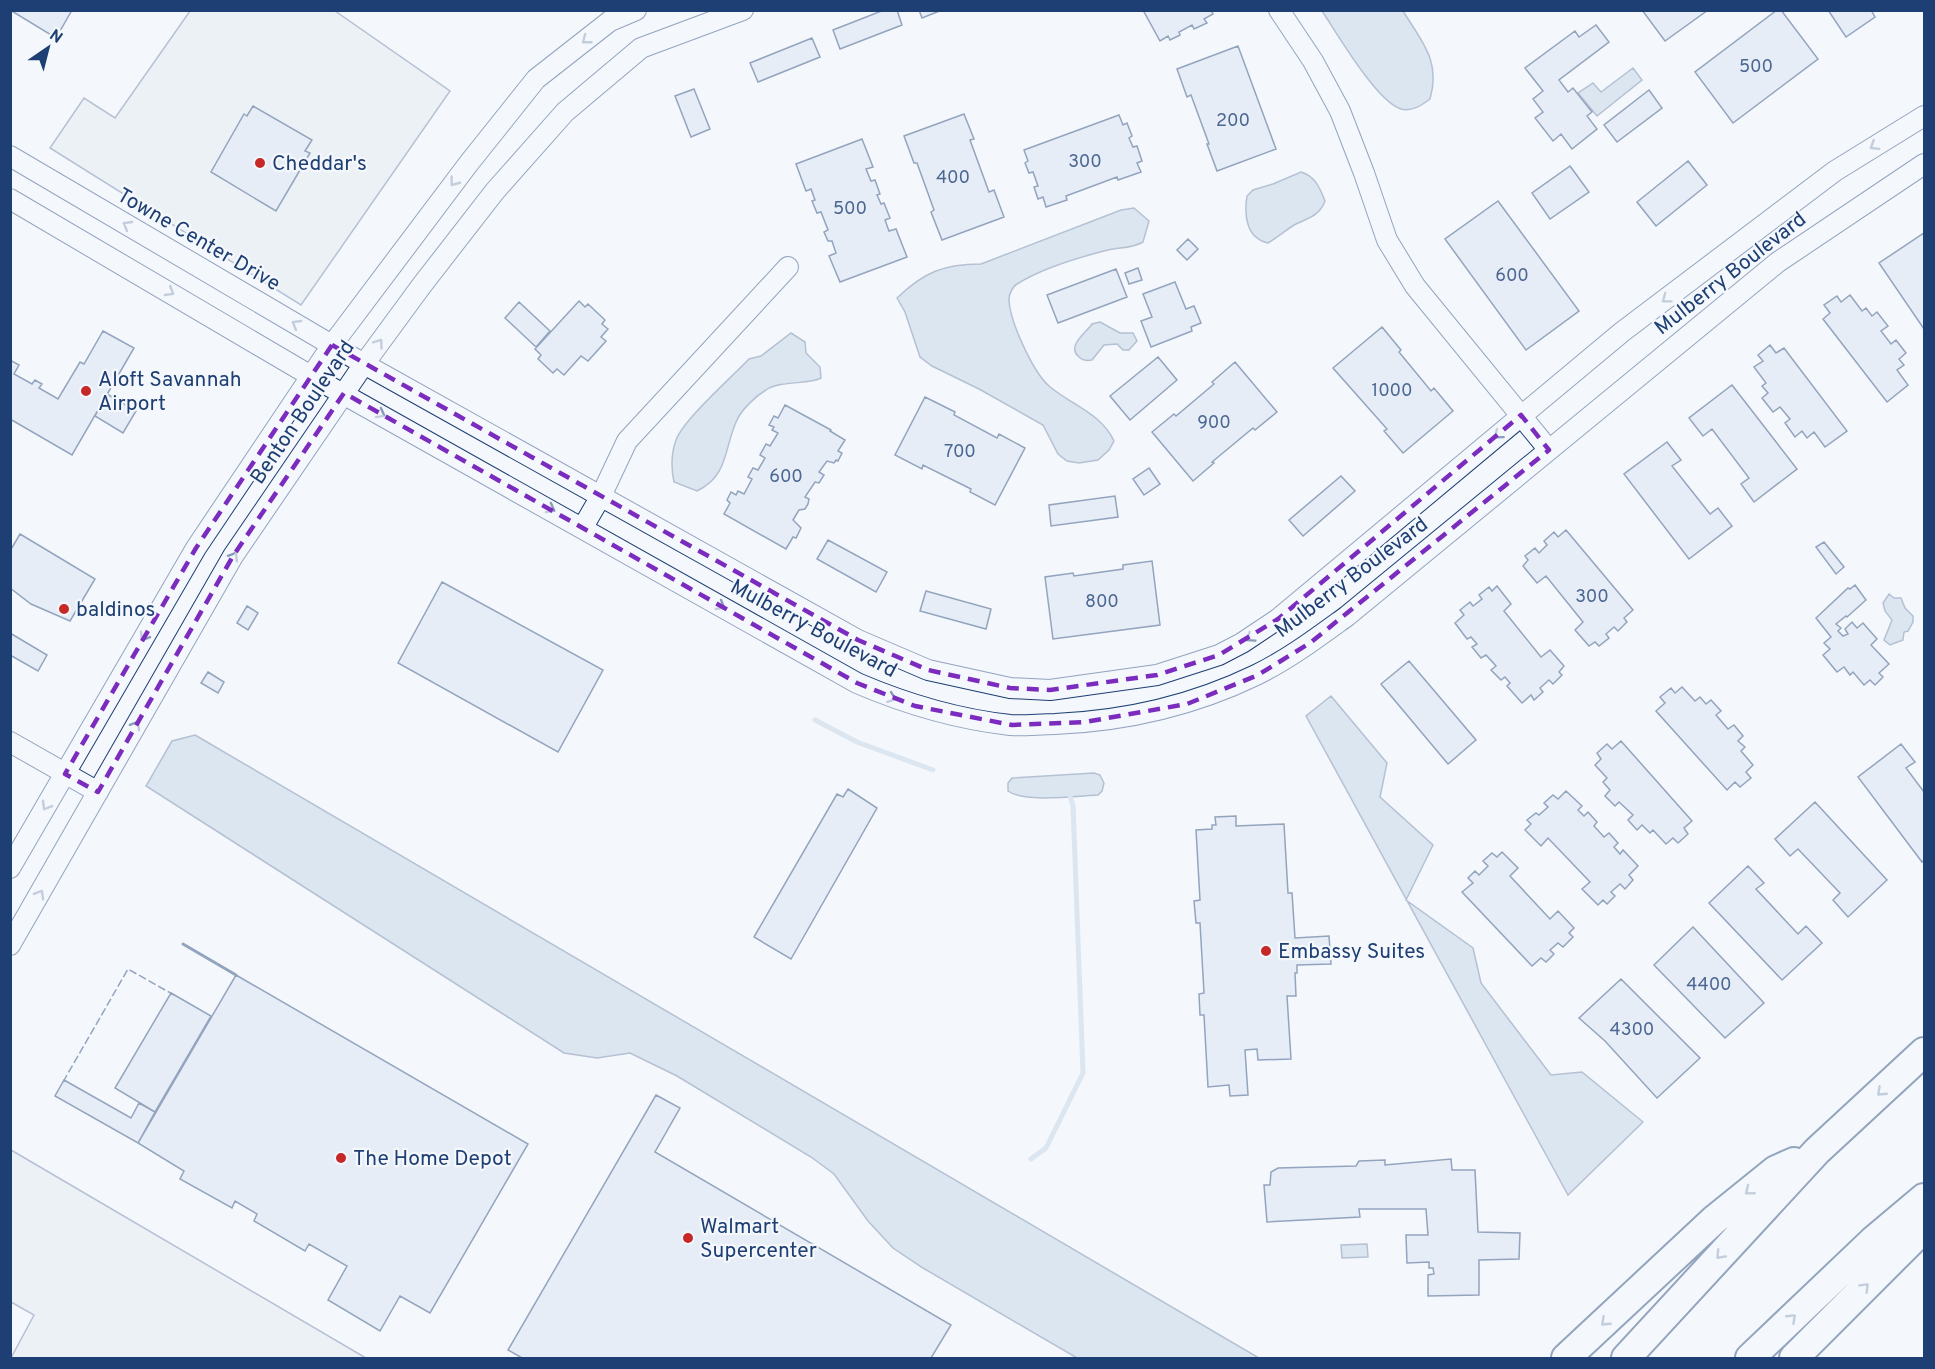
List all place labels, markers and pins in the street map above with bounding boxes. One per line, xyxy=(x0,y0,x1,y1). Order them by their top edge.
place label: Cheddar's xyxy=(272,151,367,178)
marker: Cheddar's xyxy=(253,156,267,170)
place label: Aloft Savannah Airport xyxy=(98,367,241,418)
marker: Aloft Savannah Airport xyxy=(79,384,93,398)
place label: baldinos xyxy=(76,597,155,624)
marker: baldinos xyxy=(57,602,71,616)
place label: Embassy Suites xyxy=(1278,939,1425,966)
marker: Embassy Suites xyxy=(1259,944,1273,958)
place label: The Home Depot xyxy=(353,1146,512,1173)
marker: The Home Depot xyxy=(334,1151,348,1165)
place label: Walmart Supercenter xyxy=(700,1214,817,1265)
marker: Walmart Supercenter xyxy=(681,1231,695,1245)

